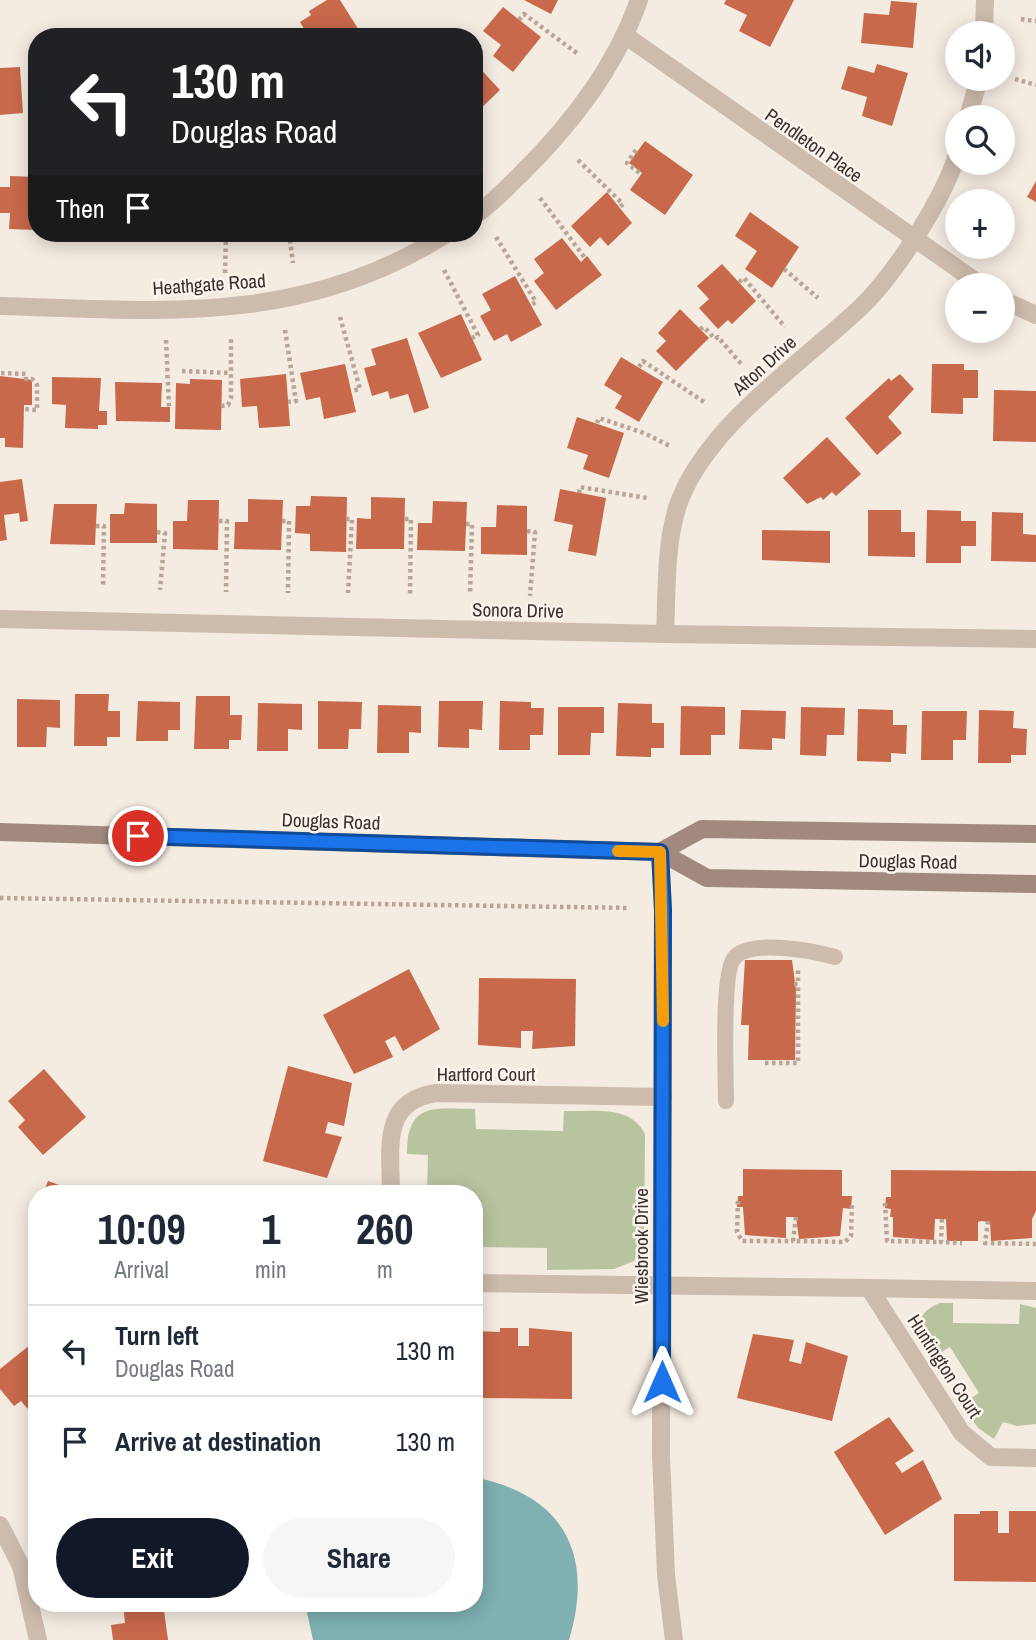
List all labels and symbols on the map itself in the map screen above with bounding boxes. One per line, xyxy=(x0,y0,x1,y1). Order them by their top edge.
street label: Pendleton Place xyxy=(760,102,868,188)
street label: Heathgate Road xyxy=(151,267,267,301)
street label: Afton Drive xyxy=(726,329,802,401)
street label: Sonora Drive xyxy=(472,596,564,624)
pin xyxy=(108,806,168,866)
street label: Douglas Road xyxy=(281,806,381,836)
street label: Douglas Road xyxy=(858,847,958,875)
street label: Hartford Court xyxy=(437,1061,536,1087)
street label: Wiesbrook Drive xyxy=(628,1188,654,1304)
street label: Huntington Court xyxy=(902,1309,989,1423)
position arrow xyxy=(625,1345,699,1419)

